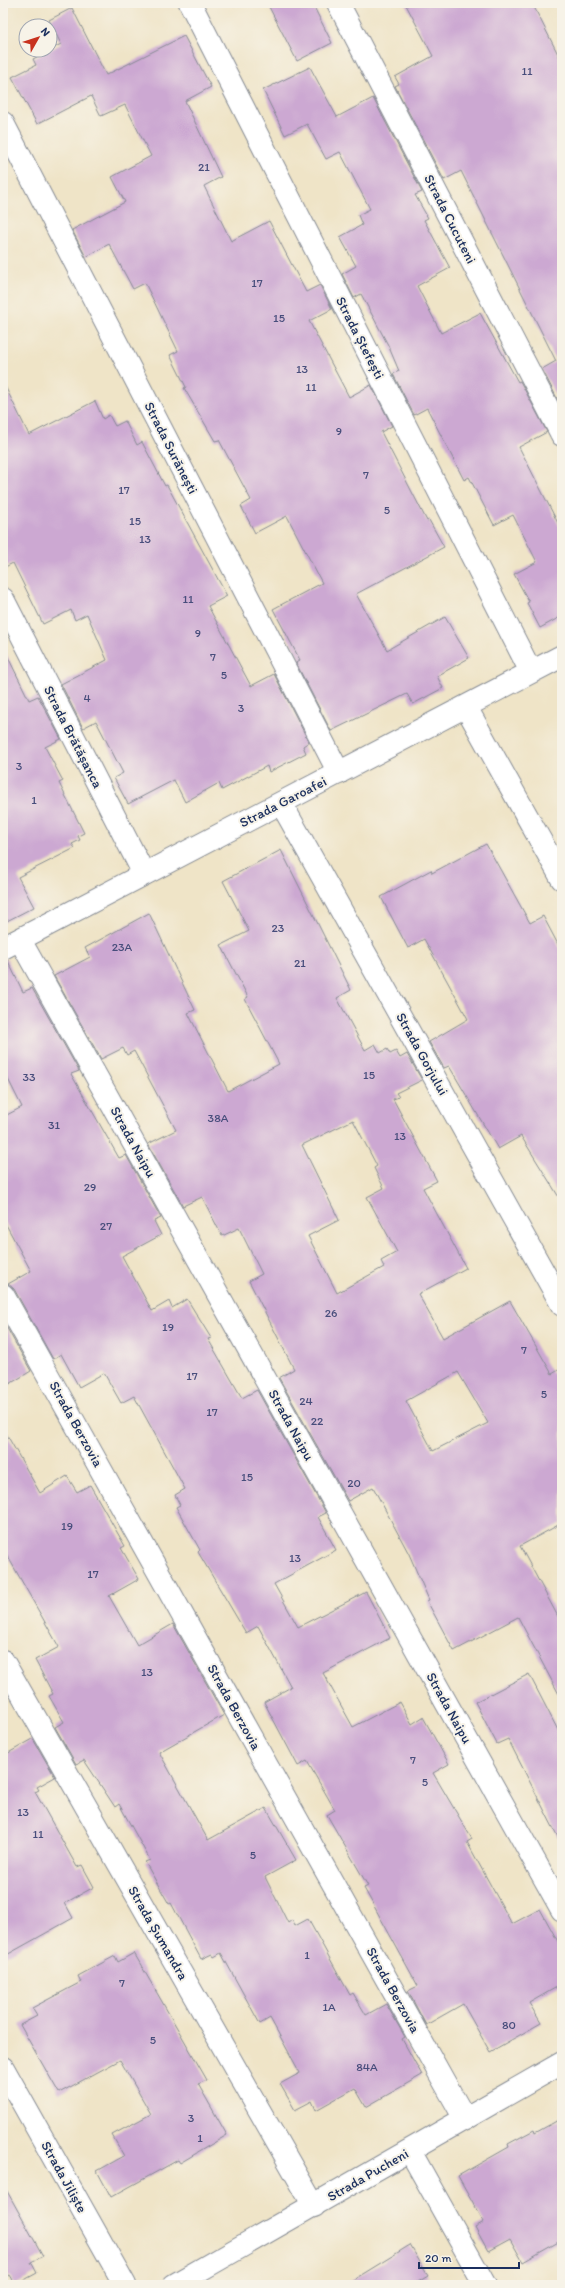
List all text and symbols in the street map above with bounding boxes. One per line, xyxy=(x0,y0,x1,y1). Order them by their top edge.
north arrow xyxy=(18,18,58,58)
text: N xyxy=(38,25,53,39)
house number: 11 xyxy=(521,64,533,78)
house number: 21 xyxy=(198,160,210,174)
street label: Strada Cucuteni xyxy=(420,172,480,266)
house number: 17 xyxy=(251,276,263,290)
street label: Strada Ștefești xyxy=(332,294,388,382)
house number: 15 xyxy=(273,311,285,325)
house number: 13 xyxy=(296,362,309,376)
house number: 11 xyxy=(305,380,317,394)
street label: Strada Surănești xyxy=(140,399,202,497)
house number: 9 xyxy=(336,424,342,438)
house number: 7 xyxy=(363,468,369,482)
house number: 17 xyxy=(118,483,130,497)
house number: 5 xyxy=(384,503,390,517)
house number: 15 xyxy=(129,514,141,528)
house number: 13 xyxy=(139,532,152,546)
house number: 11 xyxy=(182,592,194,606)
house number: 9 xyxy=(195,626,201,640)
house number: 7 xyxy=(210,650,216,664)
house number: 5 xyxy=(221,668,227,682)
street label: Strada Brătășanca xyxy=(40,683,106,791)
house number: 4 xyxy=(83,691,91,705)
house number: 3 xyxy=(238,701,245,715)
house number: 3 xyxy=(16,759,23,773)
street label: Strada Garoafei xyxy=(237,773,329,831)
house number: 1 xyxy=(31,793,37,807)
house number: 23 xyxy=(272,921,285,935)
house number: 23A xyxy=(112,940,133,954)
house number: 21 xyxy=(294,956,306,970)
street label: Strada Gorjului xyxy=(392,1010,452,1098)
house number: 15 xyxy=(363,1068,375,1082)
house number: 33 xyxy=(22,1070,36,1084)
street label: Strada Naipu xyxy=(106,1103,160,1181)
house number: 38A xyxy=(208,1111,229,1125)
house number: 31 xyxy=(48,1118,60,1132)
house number: 13 xyxy=(394,1129,407,1143)
house number: 29 xyxy=(84,1180,96,1194)
house number: 27 xyxy=(100,1219,112,1233)
house number: 26 xyxy=(325,1306,337,1320)
house number: 19 xyxy=(162,1320,174,1334)
house number: 7 xyxy=(521,1343,527,1357)
house number: 17 xyxy=(186,1369,198,1383)
street label: Strada Berzovia xyxy=(45,1378,107,1471)
street label: Strada Naipu xyxy=(264,1386,318,1464)
house number: 5 xyxy=(541,1387,547,1401)
house number: 24 xyxy=(299,1394,313,1408)
house number: 17 xyxy=(206,1405,218,1419)
house number: 22 xyxy=(311,1414,324,1428)
house number: 15 xyxy=(241,1470,253,1484)
house number: 20 xyxy=(347,1476,361,1490)
house number: 19 xyxy=(61,1519,73,1533)
house number: 13 xyxy=(289,1551,302,1565)
house number: 17 xyxy=(87,1567,99,1581)
street label: Strada Berzovia xyxy=(203,1661,265,1754)
house number: 13 xyxy=(141,1665,154,1679)
street label: Strada Naipu xyxy=(422,1669,476,1747)
house number: 7 xyxy=(410,1753,416,1767)
house number: 5 xyxy=(422,1775,428,1789)
house number: 13 xyxy=(17,1805,30,1819)
house number: 11 xyxy=(32,1827,44,1841)
house number: 5 xyxy=(250,1848,256,1862)
street label: Strada Șumandra xyxy=(124,1883,192,1983)
street label: Strada Berzovia xyxy=(362,1944,424,2037)
house number: 1 xyxy=(304,1948,310,1962)
house number: 7 xyxy=(119,1976,125,1990)
house number: 1A xyxy=(322,2000,336,2014)
house number: 80 xyxy=(502,2018,516,2032)
house number: 5 xyxy=(150,2033,156,2047)
house number: 84A xyxy=(356,2060,378,2074)
house number: 3 xyxy=(188,2111,195,2125)
house number: 1 xyxy=(197,2131,203,2145)
street label: Strada Jiliște xyxy=(37,2138,91,2216)
street label: Strada Pucheni xyxy=(324,2145,412,2205)
scale bar xyxy=(419,2244,519,2270)
text: 20 m xyxy=(425,2251,452,2265)

